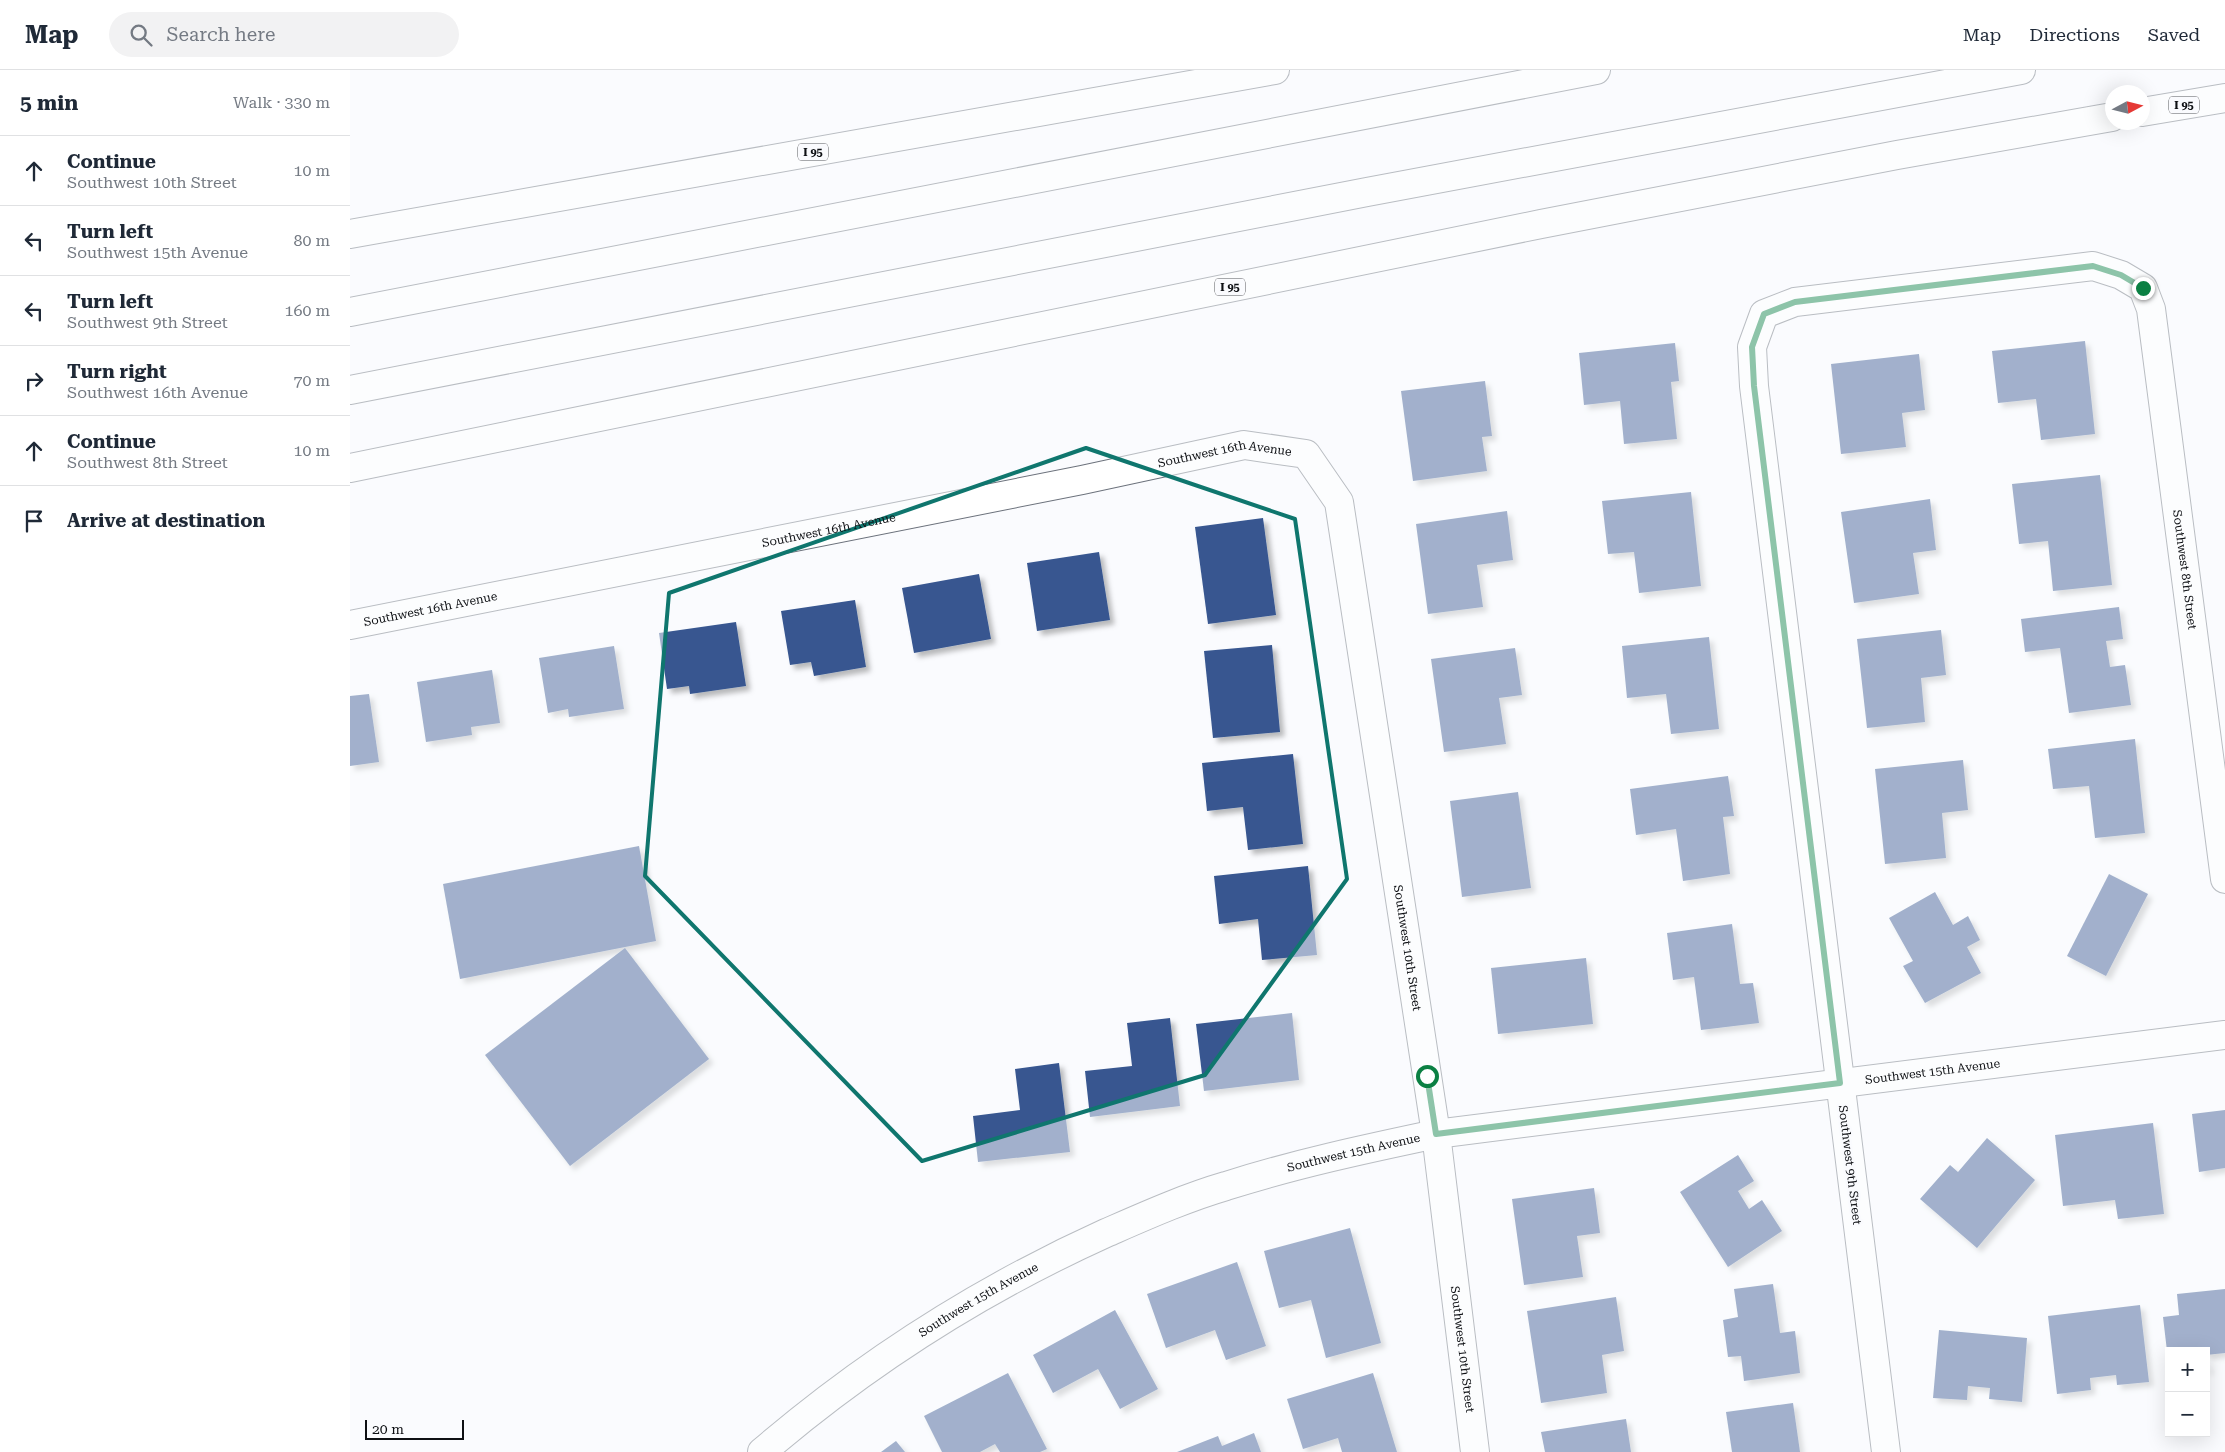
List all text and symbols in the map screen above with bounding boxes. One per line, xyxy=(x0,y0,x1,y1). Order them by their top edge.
search box xyxy=(109,12,459,57)
text: Map xyxy=(25,21,79,49)
icon: search xyxy=(127,21,155,49)
text: Search here xyxy=(167,23,275,46)
text: Map xyxy=(1963,24,2001,45)
text: Directions xyxy=(2029,24,2120,45)
text: Saved xyxy=(2148,24,2200,45)
north arrow xyxy=(2105,85,2150,130)
text: 5 min xyxy=(20,91,78,115)
text: Walk · 330 m xyxy=(233,93,330,112)
road number: I 95 xyxy=(2169,96,2199,114)
road number: I 95 xyxy=(798,144,828,160)
text: Continue xyxy=(67,150,156,173)
icon: ahead xyxy=(20,157,48,185)
text: 10 m xyxy=(293,161,330,180)
text: Southwest 10th Street xyxy=(67,173,237,192)
text: Turn left xyxy=(67,220,153,243)
icon: left xyxy=(20,227,48,255)
text: 80 m xyxy=(293,231,330,250)
text: Southwest 15th Avenue xyxy=(67,243,248,262)
route end xyxy=(2132,277,2155,300)
road number: I 95 xyxy=(1215,278,1245,296)
text: Turn left xyxy=(67,290,153,313)
icon: left xyxy=(20,297,48,325)
text: 160 m xyxy=(284,301,330,320)
text: Southwest 9th Street xyxy=(67,313,228,332)
text: Turn right xyxy=(67,360,167,383)
icon: right xyxy=(20,367,48,395)
text: 70 m xyxy=(293,371,330,390)
text: Southwest 16th Avenue xyxy=(67,383,248,402)
text: Continue xyxy=(67,430,156,453)
icon: ahead xyxy=(20,437,48,465)
street label: Southwest 16th Avenue xyxy=(1157,438,1293,470)
text: 10 m xyxy=(293,441,330,460)
text: Southwest 8th Street xyxy=(67,453,228,472)
icon: arrive xyxy=(20,507,48,535)
text: Arrive at destination xyxy=(67,509,265,532)
street label: Southwest 8th Street xyxy=(2170,509,2200,631)
street label: Southwest 16th Avenue xyxy=(761,510,897,550)
street label: Southwest 16th Avenue xyxy=(362,589,499,629)
street label: Southwest 10th Street xyxy=(1391,884,1424,1012)
street label: Southwest 15th Avenue xyxy=(1864,1056,2001,1087)
route start xyxy=(1416,1065,1439,1088)
street label: Southwest 9th Street xyxy=(1836,1104,1864,1226)
street label: Southwest 15th Avenue xyxy=(1286,1131,1422,1175)
street label: Southwest 15th Avenue xyxy=(916,1260,1041,1340)
street label: Southwest 10th Street xyxy=(1448,1285,1477,1414)
map controls xyxy=(2165,1347,2210,1437)
button: + xyxy=(2165,1347,2210,1392)
button: − xyxy=(2165,1392,2210,1437)
scale bar xyxy=(365,1417,464,1440)
text: 20 m xyxy=(372,1421,404,1437)

